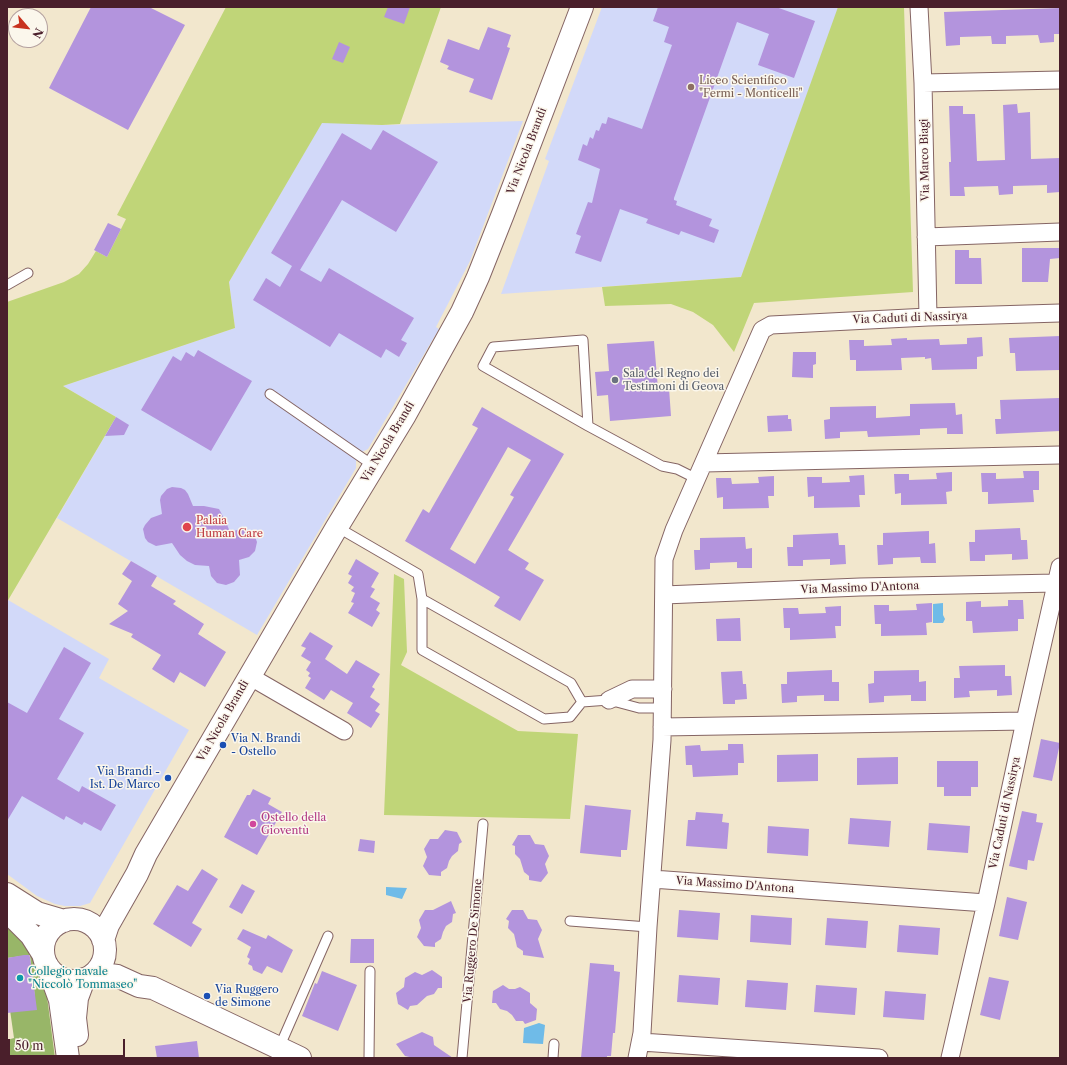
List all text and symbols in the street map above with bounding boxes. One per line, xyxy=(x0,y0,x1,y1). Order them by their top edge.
north arrow xyxy=(8,8,48,48)
text: N xyxy=(29,26,46,41)
place label: Liceo Scientifico "Fermi - Monticelli" xyxy=(699,74,803,100)
marker: Liceo Scientifico "Fermi - Monticelli" xyxy=(686,82,696,92)
street label: Via Nicola Brandi xyxy=(504,106,550,196)
street label: Via Marco Biagi xyxy=(918,119,932,201)
street label: Via Caduti di Nassirya xyxy=(852,309,968,327)
place label: Sala del Regno dei Testimoni di Geova xyxy=(623,367,724,393)
marker: Sala del Regno dei Testimoni di Geova xyxy=(610,375,620,385)
street label: Via Nicola Brandi xyxy=(359,399,417,485)
place label: Palaia Human Care xyxy=(196,514,263,540)
marker: Palaia Human Care xyxy=(181,521,193,533)
street label: Via Massimo D'Antona xyxy=(800,579,920,597)
street label: Via Nicola Brandi xyxy=(194,678,252,764)
place label: Via N. Brandi - Ostello xyxy=(231,732,301,758)
marker: Via N. Brandi - Ostello xyxy=(218,740,228,750)
street label: Via Caduti di Nassirya xyxy=(987,756,1023,870)
place label: Via Brandi - Ist. De Marco xyxy=(90,765,160,791)
marker: Via Brandi - Ist. De Marco xyxy=(163,773,173,783)
place label: Ostello della Gioventù xyxy=(261,811,326,837)
marker: Ostello della Gioventù xyxy=(248,819,258,829)
street label: Via Massimo D'Antona xyxy=(675,874,795,896)
street label: Via Ruggero De Simone xyxy=(461,878,485,1004)
place label: Collegio navale "Niccolò Tommaseo" xyxy=(28,965,137,991)
marker: Collegio navale "Niccolò Tommaseo" xyxy=(15,973,25,983)
place label: Via Ruggero de Simone xyxy=(215,983,279,1009)
marker: Via Ruggero de Simone xyxy=(202,991,212,1001)
scale bar xyxy=(10,1031,127,1057)
text: 50 m xyxy=(15,1038,44,1053)

